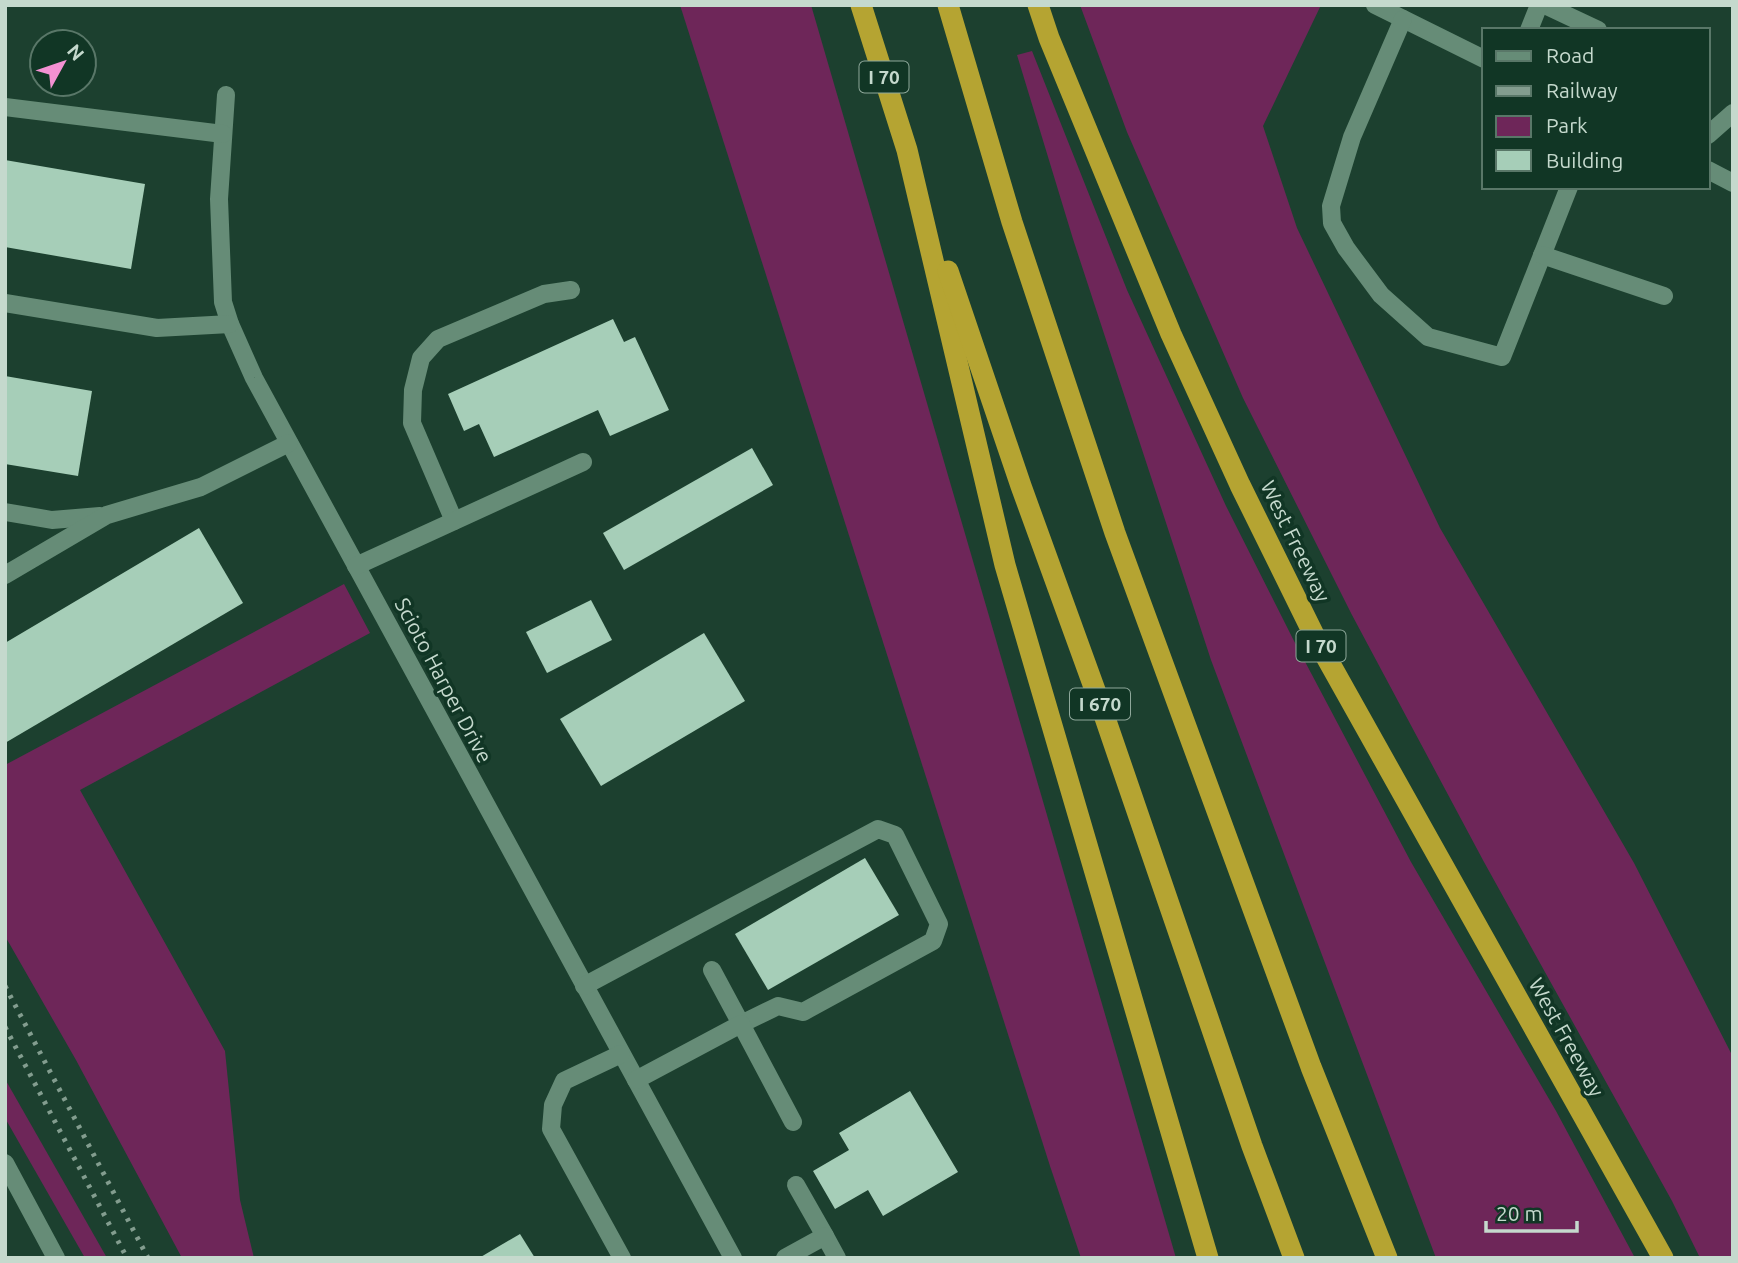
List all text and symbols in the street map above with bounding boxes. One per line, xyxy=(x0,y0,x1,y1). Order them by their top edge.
north arrow xyxy=(28,28,98,98)
legend xyxy=(1482,28,1710,189)
text: N xyxy=(63,40,89,65)
text: Road xyxy=(1546,43,1594,67)
road number: I 70 xyxy=(860,61,908,92)
text: Railway xyxy=(1546,78,1618,102)
text: Park xyxy=(1546,113,1588,137)
text: Building xyxy=(1546,148,1623,172)
street label: West Freeway xyxy=(1256,476,1336,606)
street label: Scioto Harper Drive xyxy=(390,594,498,766)
road number: I 70 xyxy=(1296,631,1346,662)
road number: I 670 xyxy=(1070,688,1130,720)
street label: West Freeway xyxy=(1525,974,1609,1100)
scale bar xyxy=(1486,1190,1577,1234)
text: 20 m xyxy=(1496,1201,1543,1225)

